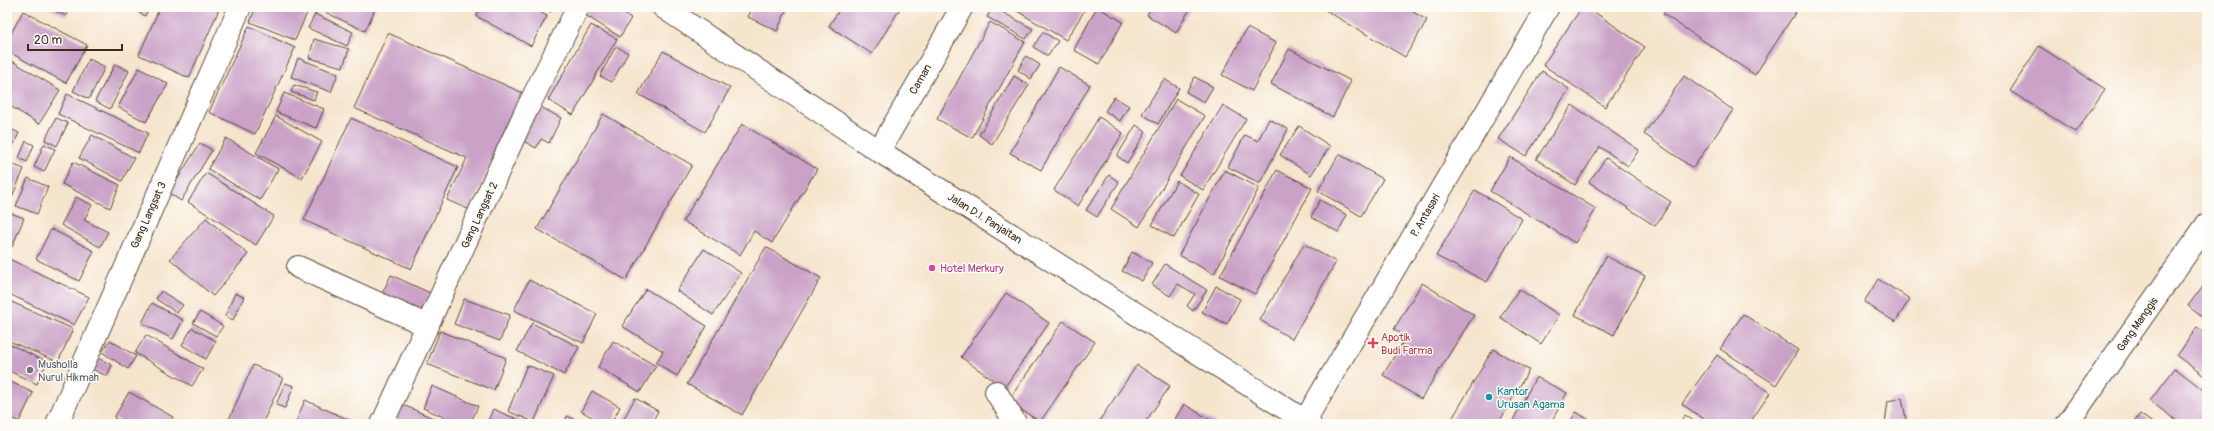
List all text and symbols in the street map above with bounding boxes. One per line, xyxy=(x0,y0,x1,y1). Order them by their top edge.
scale bar xyxy=(28,26,122,52)
text: 20 m xyxy=(34,33,63,48)
street label: Caman xyxy=(907,62,934,97)
street label: Gang Langsat 3 xyxy=(128,180,169,251)
street label: Gang Langsat 2 xyxy=(458,180,500,250)
street label: Jalan D.I. Panjaitan xyxy=(945,190,1024,247)
street label: P. Antasari xyxy=(1408,191,1443,239)
place label: Hotel Merkury xyxy=(940,262,1004,275)
marker: Hotel Merkury xyxy=(927,263,937,273)
street label: Gang Manggis xyxy=(2114,295,2161,354)
place label: Apotik Budi Farma xyxy=(1381,331,1432,357)
marker: Apotik Budi Farma xyxy=(1368,338,1378,348)
place label: Musholla Nurul Hikmah xyxy=(38,358,99,384)
marker: Musholla Nurul Hikmah xyxy=(25,365,35,375)
place label: Kantor Urusan Agama xyxy=(1497,385,1565,411)
marker: Kantor Urusan Agama xyxy=(1484,392,1494,402)

